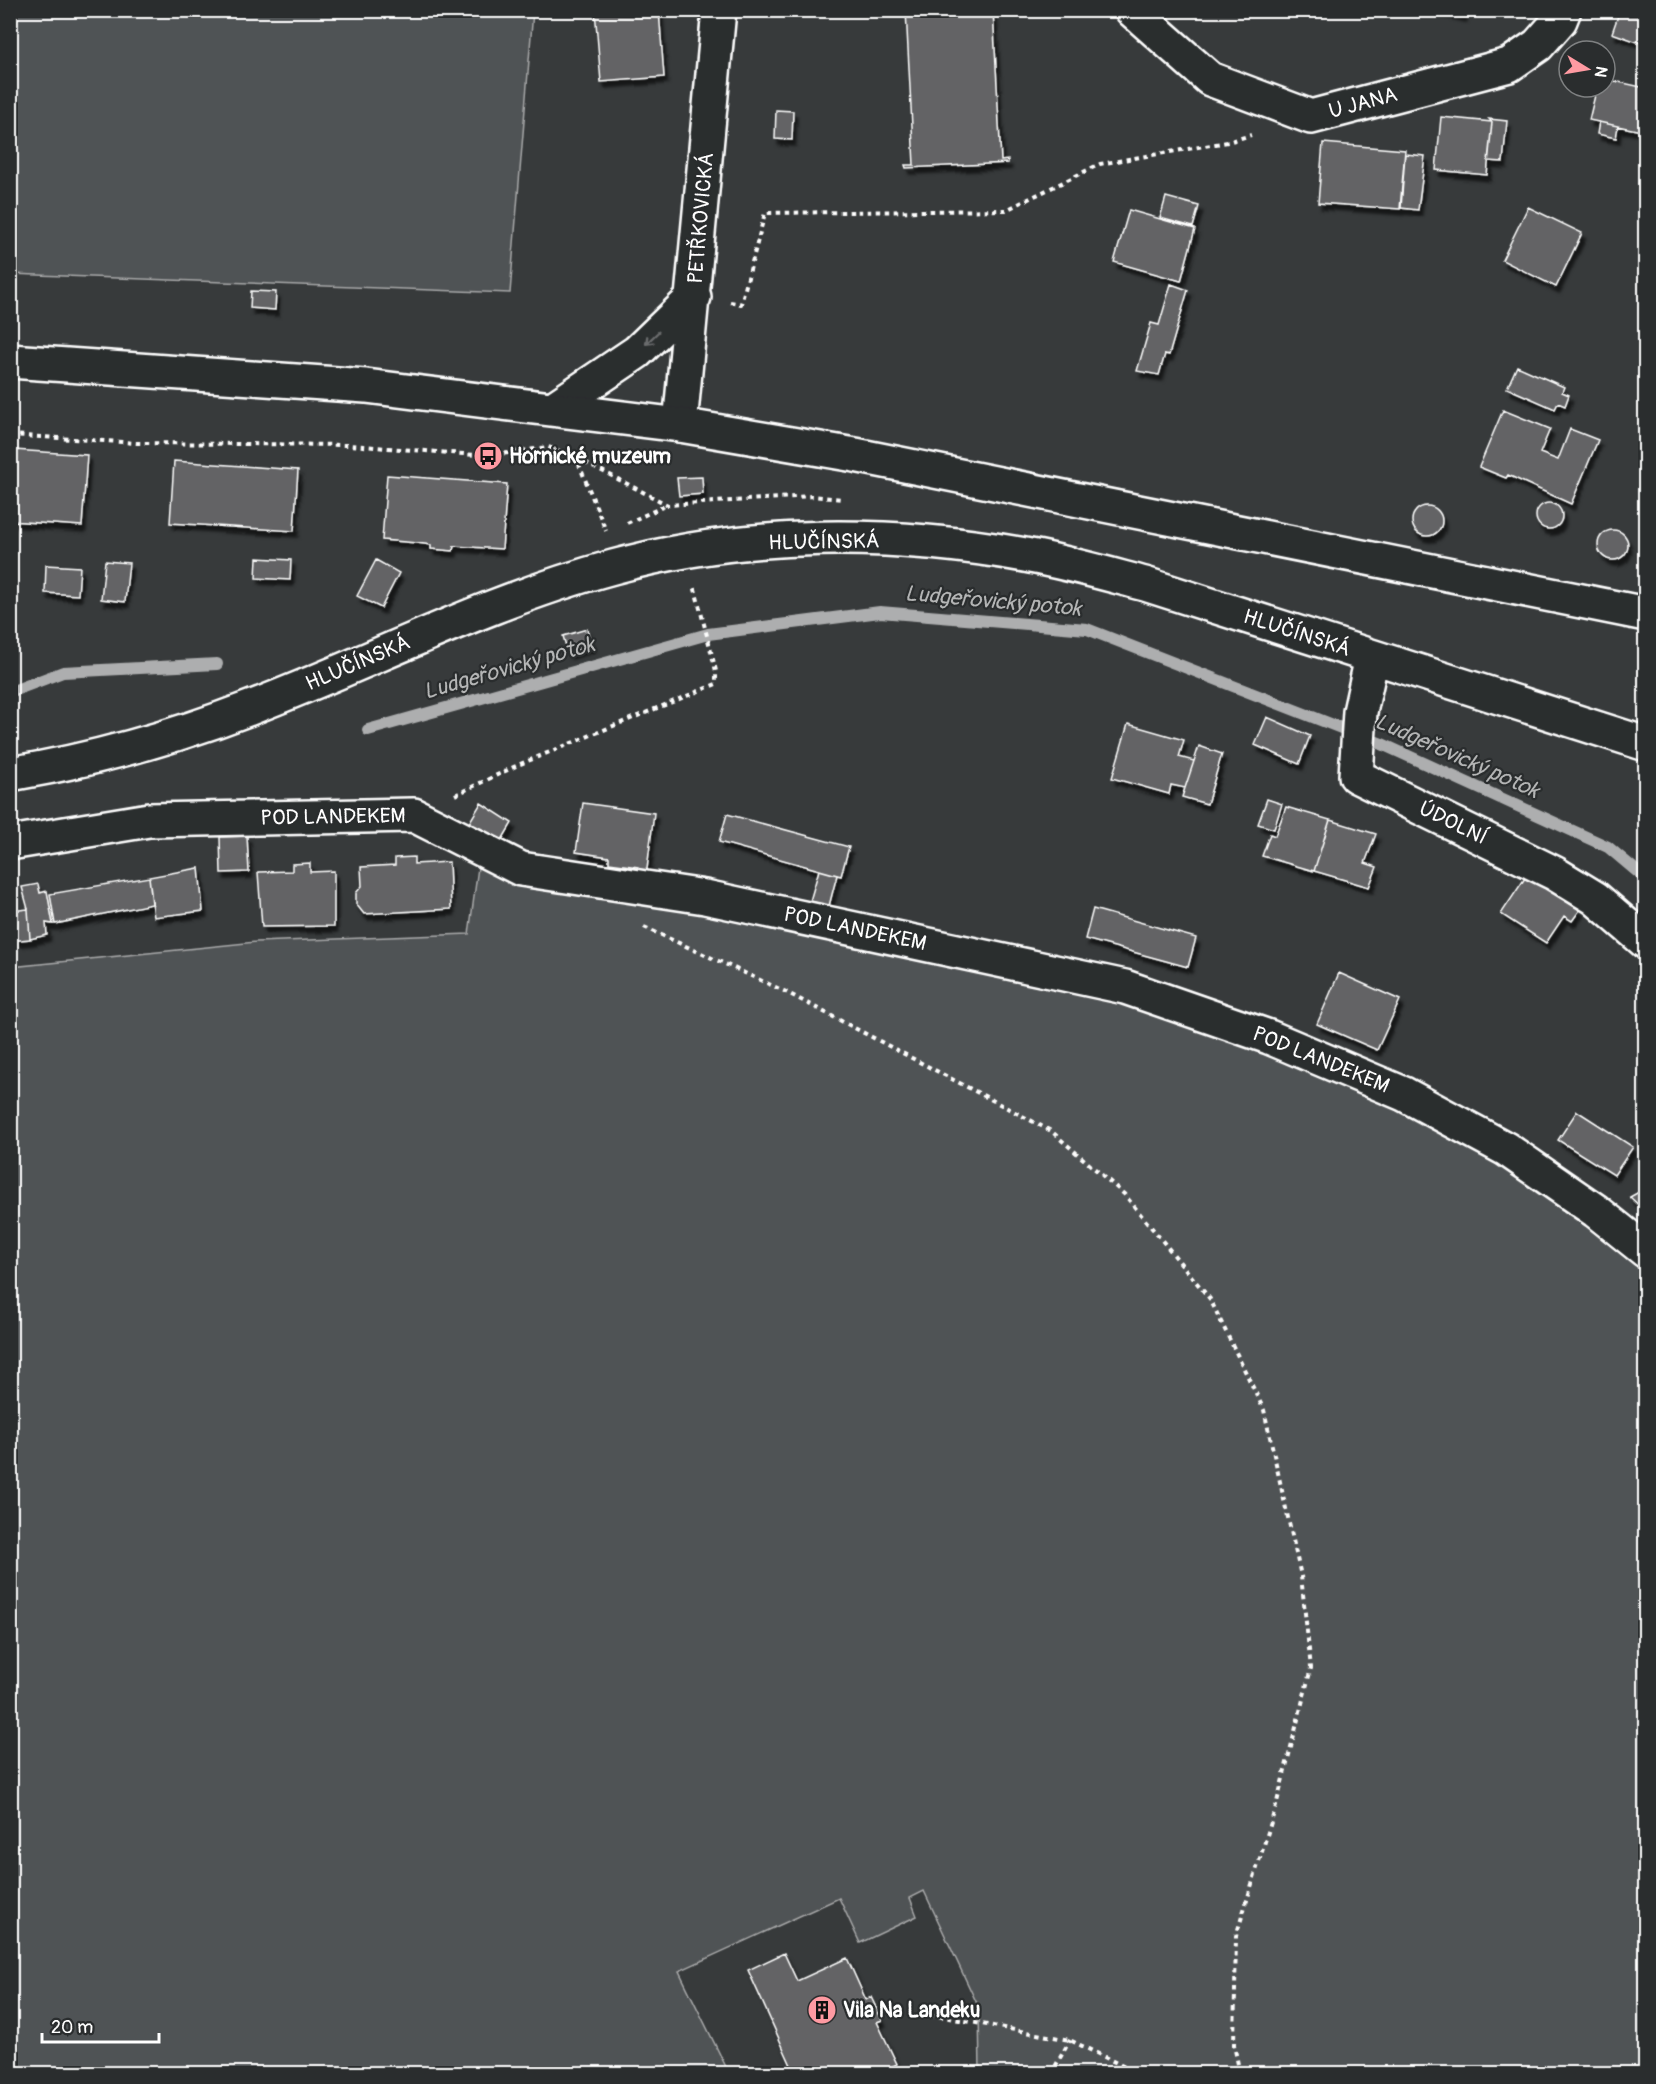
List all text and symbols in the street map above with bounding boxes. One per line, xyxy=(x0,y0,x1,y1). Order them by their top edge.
north arrow xyxy=(1557,39,1617,99)
text: N xyxy=(1590,64,1612,79)
street label: U JANA xyxy=(1326,81,1400,125)
street label: PETŘKOVICKÁ xyxy=(682,151,720,285)
one-way arrow xyxy=(644,330,659,345)
bus stop icon: Hornické muzeum xyxy=(472,440,504,472)
place label: Hornické muzeum xyxy=(509,443,671,470)
street label: HLUČÍNSKÁ xyxy=(768,527,880,556)
water label: Ludgeřovický potok xyxy=(904,579,1084,623)
street label: HLUČÍNSKÁ xyxy=(1240,602,1354,663)
street label: HLUČÍNSKÁ xyxy=(301,628,415,697)
water label: Ludgeřovický potok xyxy=(420,630,600,706)
water label: Ludgeřovický potok xyxy=(1371,707,1545,805)
street label: ÚDOLNÍ xyxy=(1415,795,1492,851)
street label: POD LANDEKEM xyxy=(260,802,406,832)
street label: POD LANDEKEM xyxy=(781,901,929,957)
street label: POD LANDEKEM xyxy=(1249,1020,1393,1100)
building icon: Vila Na Landeku xyxy=(806,1994,838,2026)
place label: Vila Na Landeku xyxy=(843,1997,980,2024)
scale bar xyxy=(42,2006,159,2044)
text: 20 m xyxy=(51,2016,93,2039)

